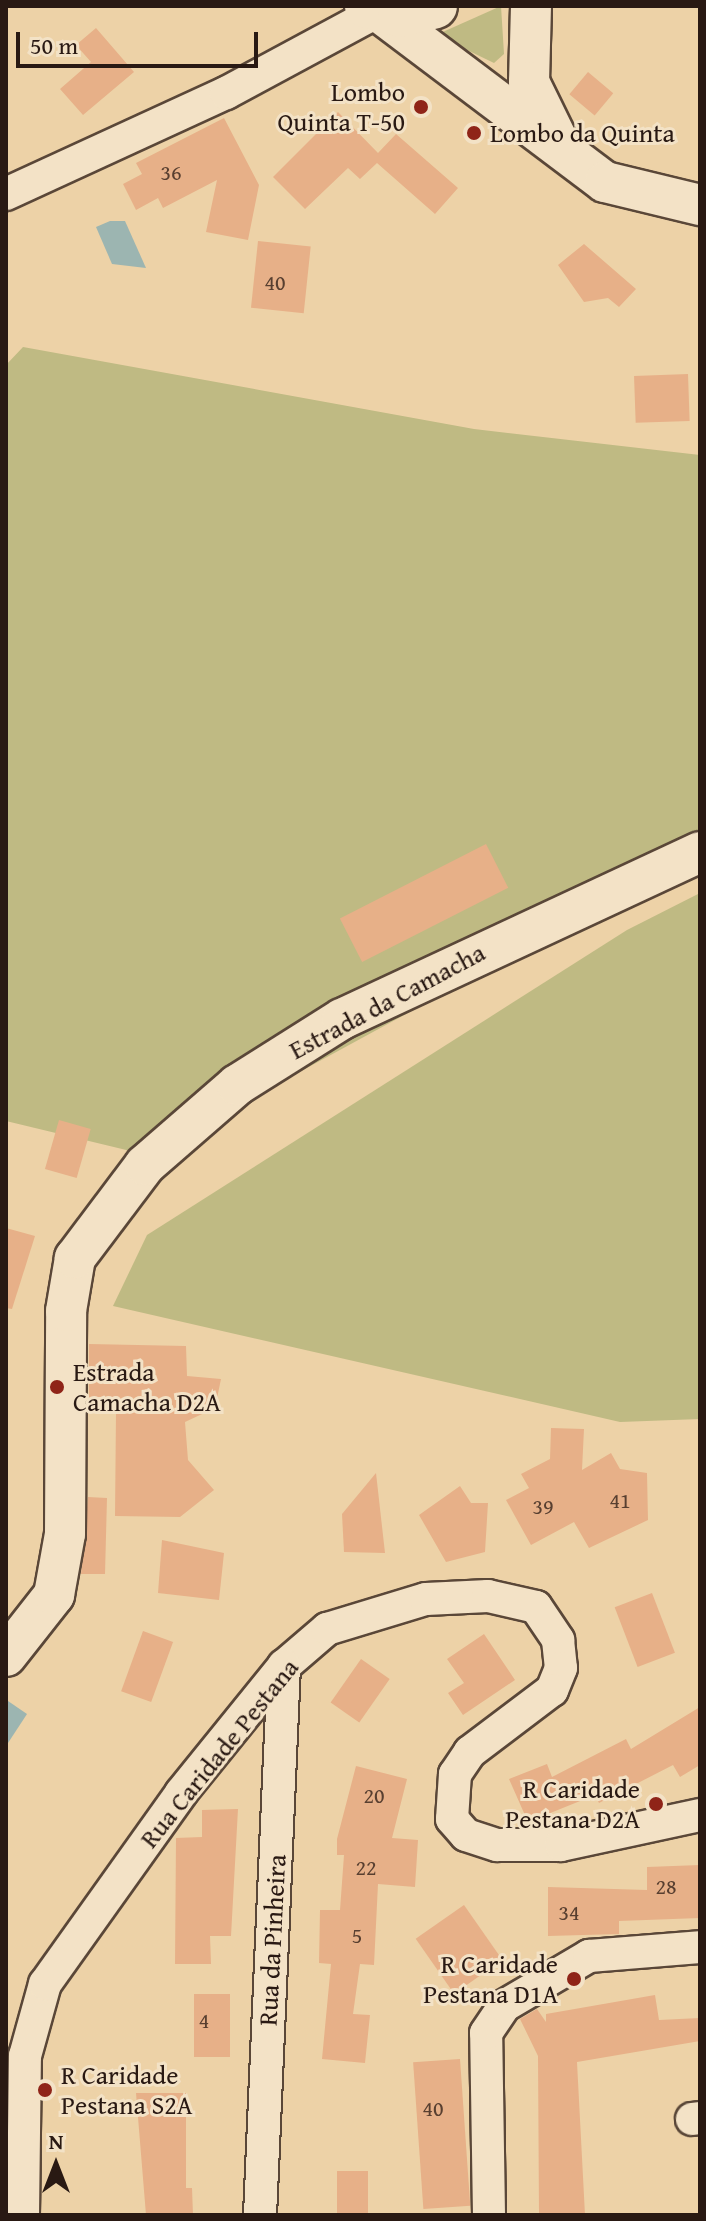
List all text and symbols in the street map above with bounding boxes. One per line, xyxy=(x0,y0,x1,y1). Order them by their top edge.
scale bar xyxy=(20,16,262,66)
text: 50 m xyxy=(30,28,78,63)
place label: Lombo Quinta T-50 xyxy=(278,76,405,138)
marker: Lombo Quinta T-50 xyxy=(412,98,430,116)
place label: Lombo da Quinta xyxy=(490,117,675,149)
marker: Lombo da Quinta xyxy=(465,124,483,142)
house number: 36 xyxy=(160,160,182,186)
house number: 40 xyxy=(264,270,286,296)
street label: Estrada da Camacha xyxy=(284,936,490,1066)
place label: Estrada Camacha D2A xyxy=(73,1356,221,1418)
marker: Estrada Camacha D2A xyxy=(48,1378,66,1396)
house number: 41 xyxy=(609,1488,631,1514)
house number: 39 xyxy=(532,1494,554,1520)
street label: Rua Caridade Pestana xyxy=(133,1652,305,1854)
place label: R Caridade Pestana D2A xyxy=(505,1773,640,1834)
house number: 20 xyxy=(363,1783,385,1809)
marker: R Caridade Pestana D2A xyxy=(647,1795,665,1813)
street label: Rua da Pinheira xyxy=(252,1853,292,2027)
house number: 22 xyxy=(355,1855,377,1881)
house number: 28 xyxy=(655,1874,677,1900)
house number: 34 xyxy=(558,1900,580,1926)
house number: 5 xyxy=(352,1923,362,1949)
place label: R Caridade Pestana D1A xyxy=(423,1948,558,2010)
marker: R Caridade Pestana D1A xyxy=(565,1970,583,1988)
house number: 4 xyxy=(199,2008,209,2034)
place label: R Caridade Pestana S2A xyxy=(61,2059,193,2120)
marker: R Caridade Pestana S2A xyxy=(36,2081,54,2099)
house number: 40 xyxy=(422,2096,444,2122)
north arrow xyxy=(16,2125,96,2205)
text: N xyxy=(49,2125,63,2157)

